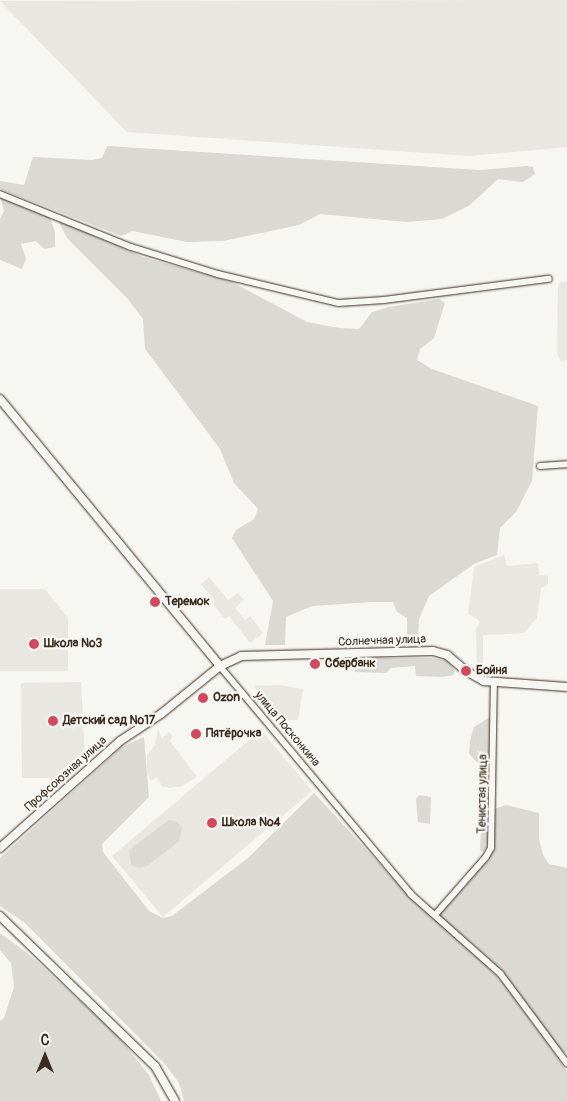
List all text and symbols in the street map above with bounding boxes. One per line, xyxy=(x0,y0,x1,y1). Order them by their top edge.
place label: Теремок xyxy=(165,595,210,609)
marker: Теремок xyxy=(149,596,161,608)
street label: Солнечная улица xyxy=(338,632,426,650)
place label: Школа №3 xyxy=(44,637,102,651)
marker: Школа №3 xyxy=(28,638,40,650)
place label: Сбербанк xyxy=(325,657,376,671)
marker: Сбербанк xyxy=(309,658,321,670)
place label: Бойня xyxy=(476,664,507,678)
marker: Бойня xyxy=(460,665,472,677)
street label: улица Посконкина xyxy=(251,688,323,770)
place label: Ozon xyxy=(213,691,240,705)
marker: Ozon xyxy=(197,692,209,704)
place label: Детский сад №17 xyxy=(63,714,155,728)
marker: Детский сад №17 xyxy=(47,715,59,727)
place label: Пятёрочка xyxy=(206,727,261,741)
marker: Пятёрочка xyxy=(190,728,202,740)
street label: Профсоюзная улица xyxy=(22,733,110,815)
street label: Тенистая улица xyxy=(475,754,491,834)
place label: Школа №4 xyxy=(222,816,280,830)
marker: Школа №4 xyxy=(206,817,218,829)
north arrow xyxy=(20,1031,70,1081)
text: С xyxy=(41,1032,49,1049)

